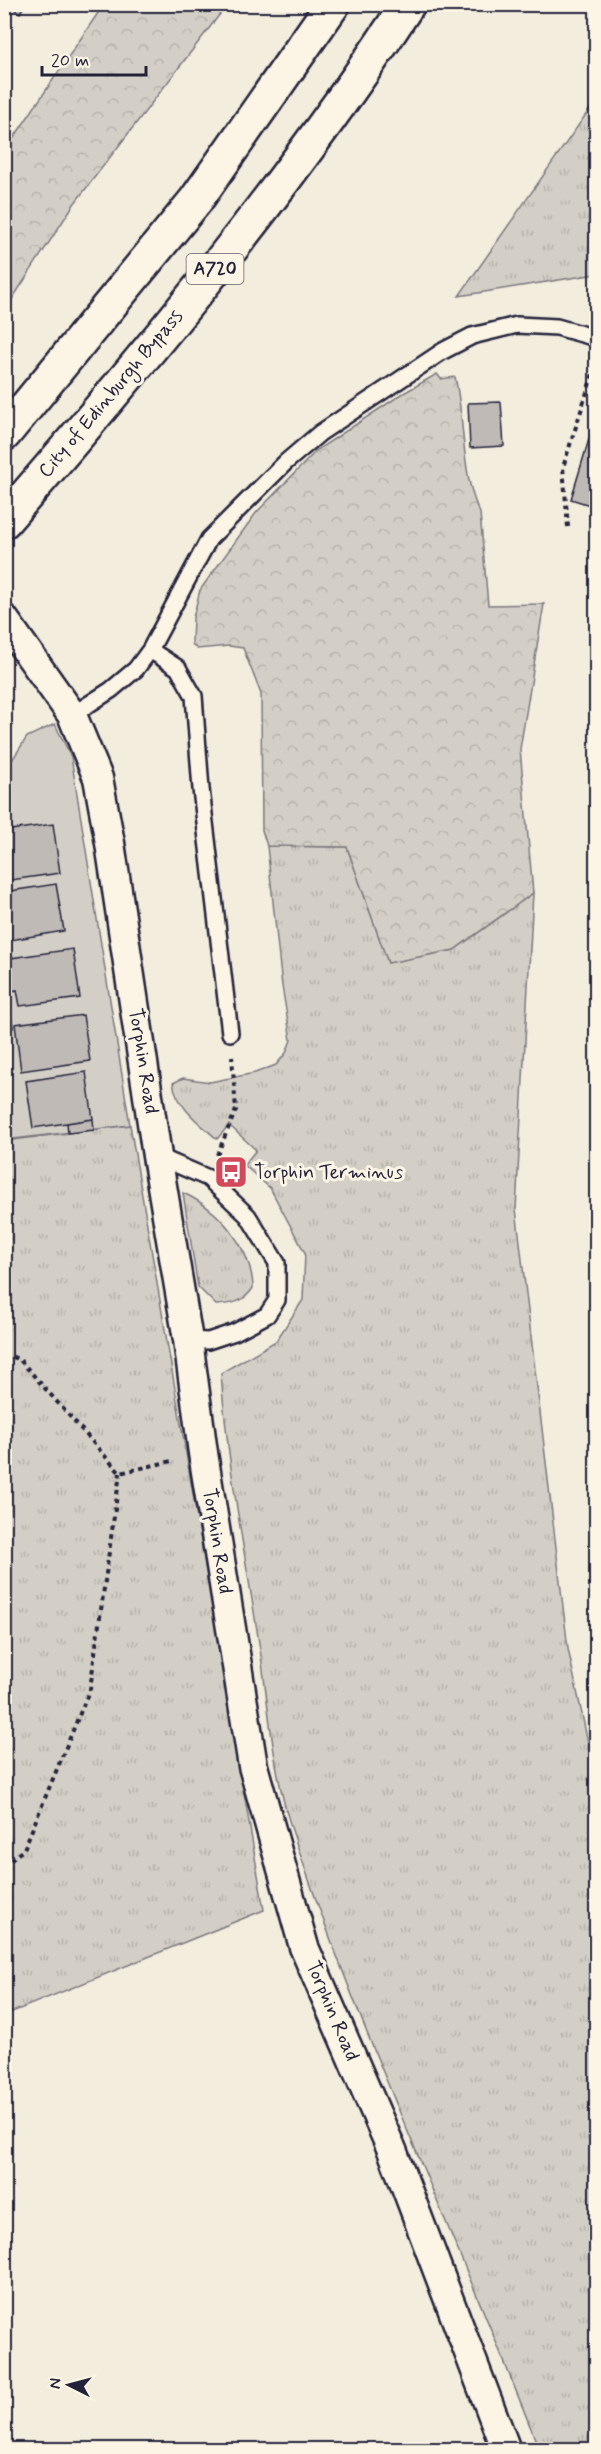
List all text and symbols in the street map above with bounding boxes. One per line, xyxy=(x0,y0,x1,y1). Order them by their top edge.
scale bar xyxy=(42,39,146,77)
text: 20 m xyxy=(51,49,89,73)
road number: A720 xyxy=(186,254,244,284)
street label: City of Edinburgh Bypass xyxy=(32,304,190,485)
street label: Torphin Road xyxy=(121,1006,165,1116)
bus stop icon: Torphin Terminus xyxy=(213,1154,249,1190)
place label: Torphin Terminus xyxy=(254,1159,403,1186)
street label: Torphin Road xyxy=(195,1486,239,1596)
street label: Torphin Road xyxy=(299,1957,365,2065)
north arrow xyxy=(39,2355,99,2415)
text: N xyxy=(45,2377,67,2390)

